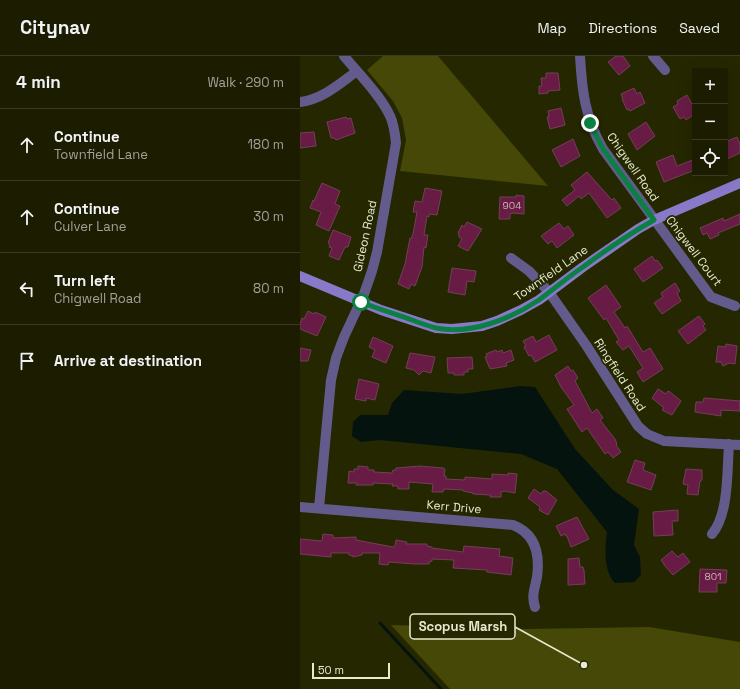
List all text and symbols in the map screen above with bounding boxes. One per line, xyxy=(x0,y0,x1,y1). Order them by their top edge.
text: Citynav xyxy=(20,15,90,40)
text: Map xyxy=(537,19,567,37)
text: Directions xyxy=(589,19,657,37)
text: Saved xyxy=(679,19,720,37)
map controls xyxy=(692,68,728,176)
button: + xyxy=(692,68,728,104)
text: 4 min xyxy=(16,71,61,93)
text: Walk · 290 m xyxy=(207,74,284,91)
button: − xyxy=(692,104,728,140)
route end xyxy=(581,114,599,132)
text: Continue xyxy=(54,127,120,146)
street label: Chigwell Road xyxy=(603,129,663,205)
icon: ahead xyxy=(16,134,38,156)
text: 180 m xyxy=(248,136,284,153)
button: locate xyxy=(692,140,728,176)
text: Townfield Lane xyxy=(54,146,148,163)
text: Continue xyxy=(54,199,120,218)
street label: Gideon Road xyxy=(350,199,380,273)
house number: 904 xyxy=(503,199,521,212)
icon: ahead xyxy=(16,206,38,228)
text: 30 m xyxy=(253,208,284,225)
street label: Chigwell Court xyxy=(662,213,726,289)
text: Culver Lane xyxy=(54,218,126,235)
street label: Townfield Lane xyxy=(511,242,591,304)
text: Turn left xyxy=(54,271,116,290)
icon: left xyxy=(16,278,38,300)
text: 80 m xyxy=(253,280,284,297)
text: Chigwell Road xyxy=(54,290,141,307)
route start xyxy=(352,293,370,311)
street label: Ringfield Road xyxy=(590,335,650,415)
icon: arrive xyxy=(16,350,38,372)
text: Arrive at destination xyxy=(54,351,202,370)
street label: Kerr Drive xyxy=(426,497,482,517)
house number: 801 xyxy=(705,570,721,583)
callout: Scopus Marsh xyxy=(410,614,515,639)
text: Scopus Marsh xyxy=(419,618,507,635)
scale bar xyxy=(312,661,390,680)
text: 50 m xyxy=(318,663,344,677)

